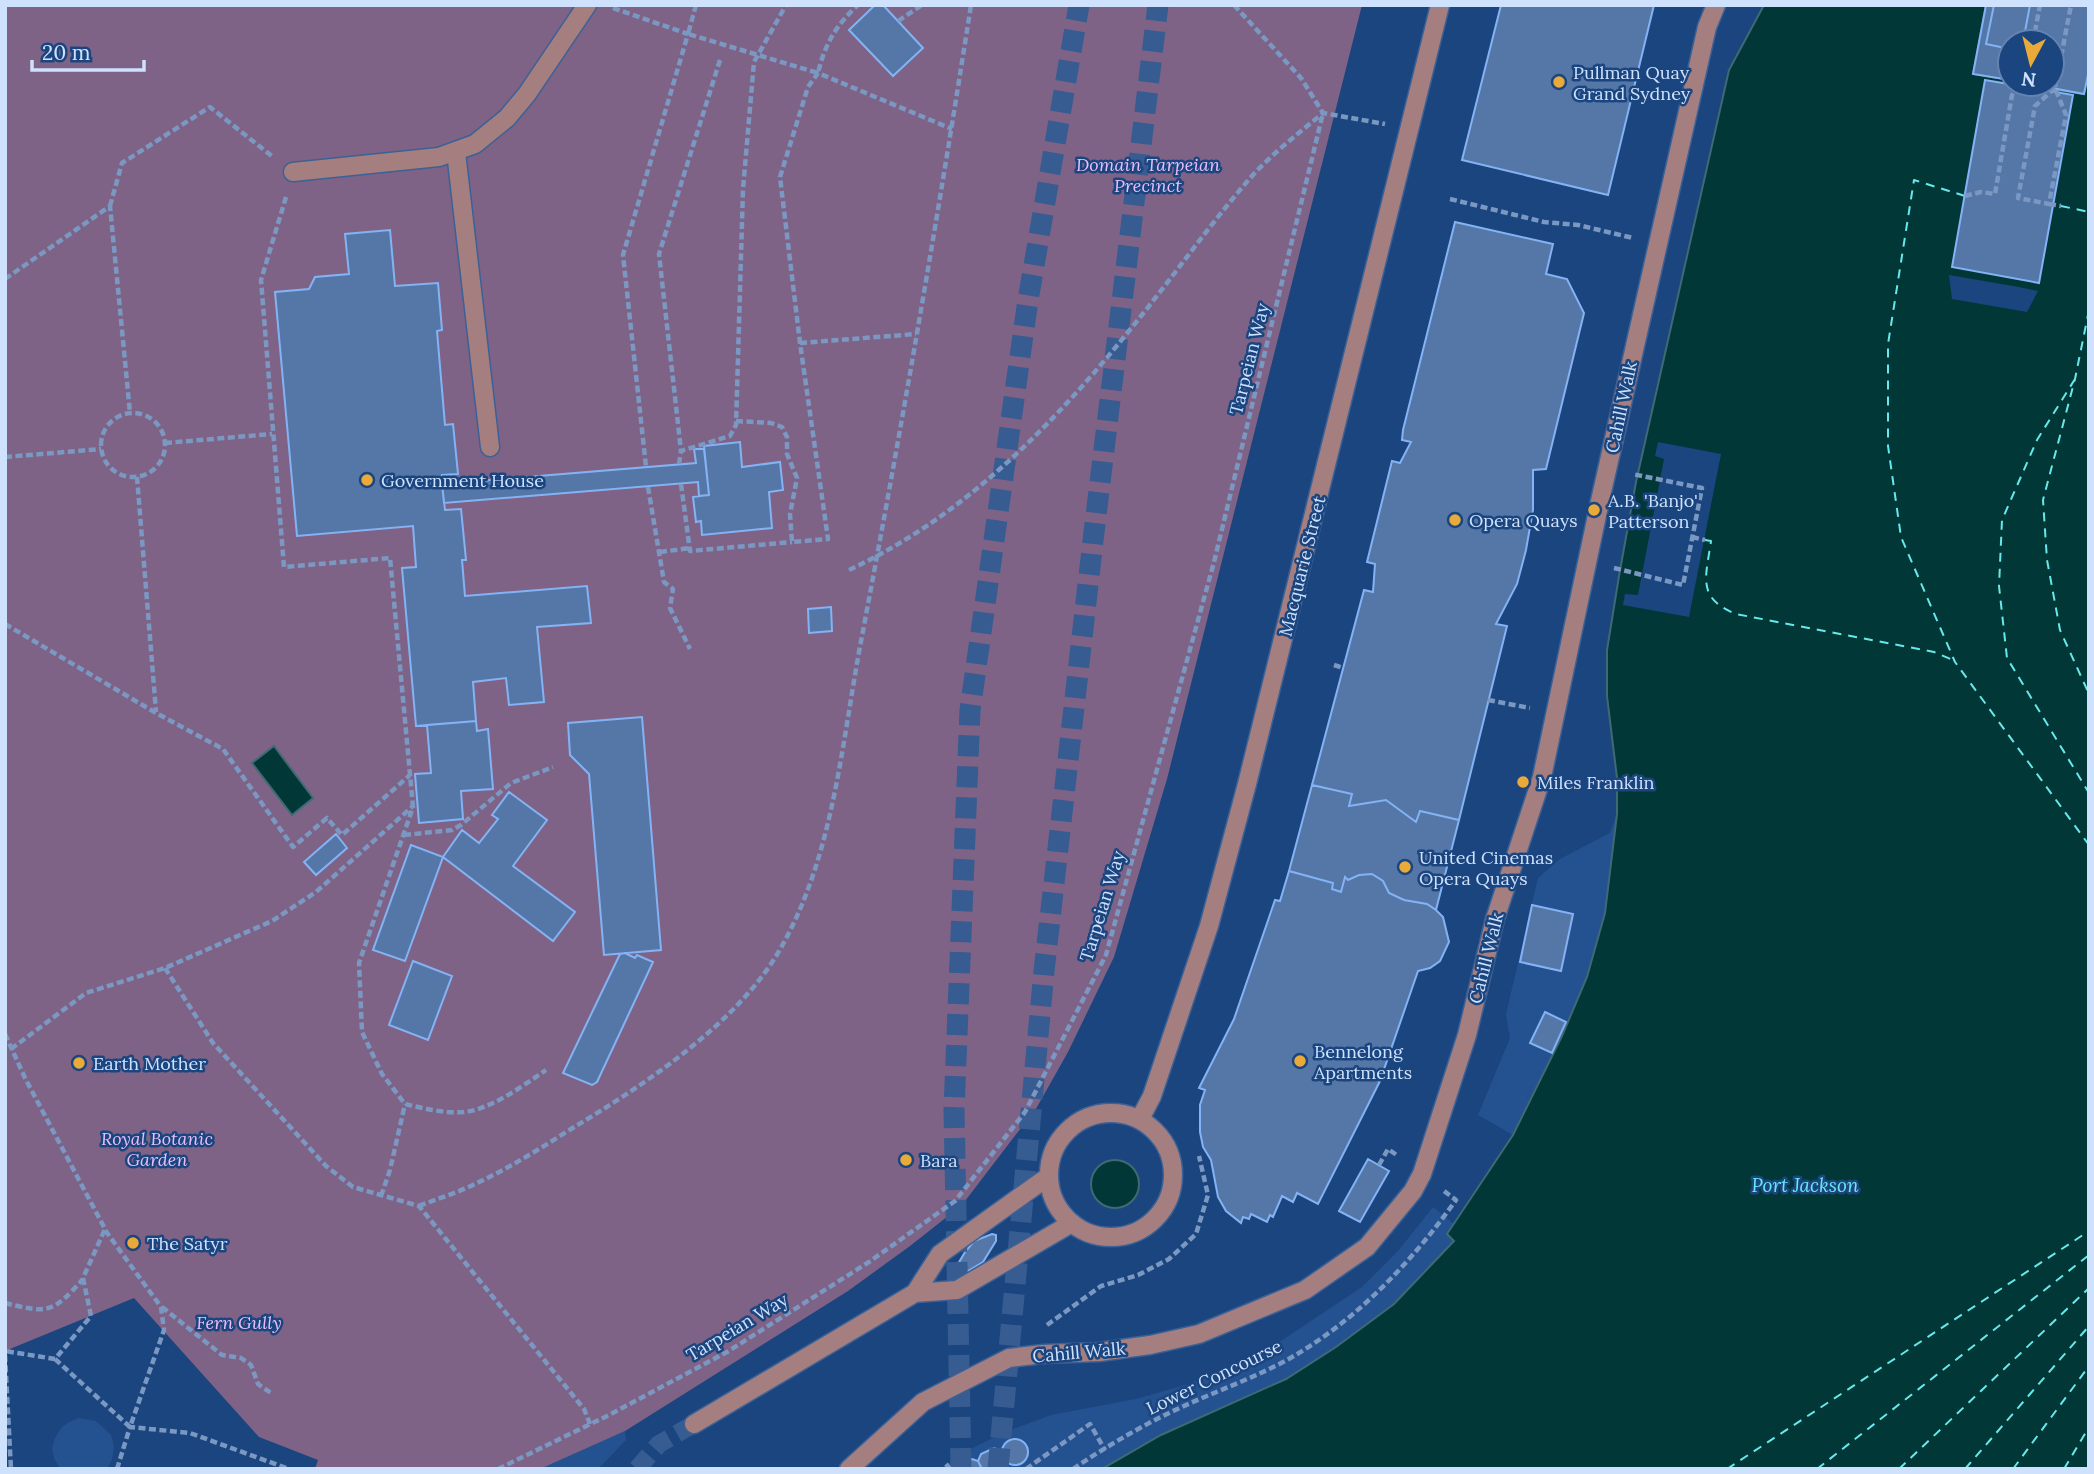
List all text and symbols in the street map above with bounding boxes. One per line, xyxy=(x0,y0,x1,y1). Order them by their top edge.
scale bar xyxy=(32,28,144,72)
north arrow xyxy=(1996,28,2066,98)
text: 20 m xyxy=(42,39,91,66)
place label: Pullman Quay Grand Sydney xyxy=(1573,61,1691,105)
text: N xyxy=(2020,67,2038,93)
marker: Pullman Quay Grand Sydney xyxy=(1551,74,1567,90)
park label: Domain Tarpeian Precinct xyxy=(1076,153,1220,197)
street label: Tarpeian Way xyxy=(1224,300,1274,417)
street label: Cahill Walk xyxy=(1600,359,1642,455)
place label: Government House xyxy=(381,469,544,492)
marker: Government House xyxy=(359,472,375,488)
place label: A.B. 'Banjo' Patterson xyxy=(1607,489,1698,533)
street label: Macquarie Street xyxy=(1273,493,1331,639)
marker: A.B. 'Banjo' Patterson xyxy=(1586,502,1602,518)
place label: Opera Quays xyxy=(1469,509,1578,532)
marker: Opera Quays xyxy=(1447,512,1463,528)
place label: Miles Franklin xyxy=(1537,771,1654,794)
marker: Miles Franklin xyxy=(1515,774,1531,790)
place label: United Cinemas Opera Quays xyxy=(1419,846,1553,890)
street label: Tarpeian Way xyxy=(1074,847,1130,964)
marker: United Cinemas Opera Quays xyxy=(1397,859,1413,875)
street label: Cahill Walk xyxy=(1464,910,1509,1006)
place label: Bennelong Apartments xyxy=(1313,1040,1412,1084)
place label: Earth Mother xyxy=(93,1052,206,1075)
marker: Bennelong Apartments xyxy=(1292,1053,1308,1069)
marker: Earth Mother xyxy=(71,1055,87,1071)
park label: Royal Botanic Garden xyxy=(101,1127,213,1171)
place label: Bara xyxy=(920,1149,957,1172)
marker: Bara xyxy=(898,1152,914,1168)
water label: Port Jackson xyxy=(1751,1173,1859,1197)
place label: The Satyr xyxy=(147,1232,228,1255)
marker: The Satyr xyxy=(125,1235,141,1251)
street label: Tarpeian Way xyxy=(682,1287,792,1366)
park label: Fern Gully xyxy=(196,1311,282,1334)
street label: Lower Concourse xyxy=(1142,1334,1286,1420)
street label: Cahill Walk xyxy=(1032,1336,1127,1368)

